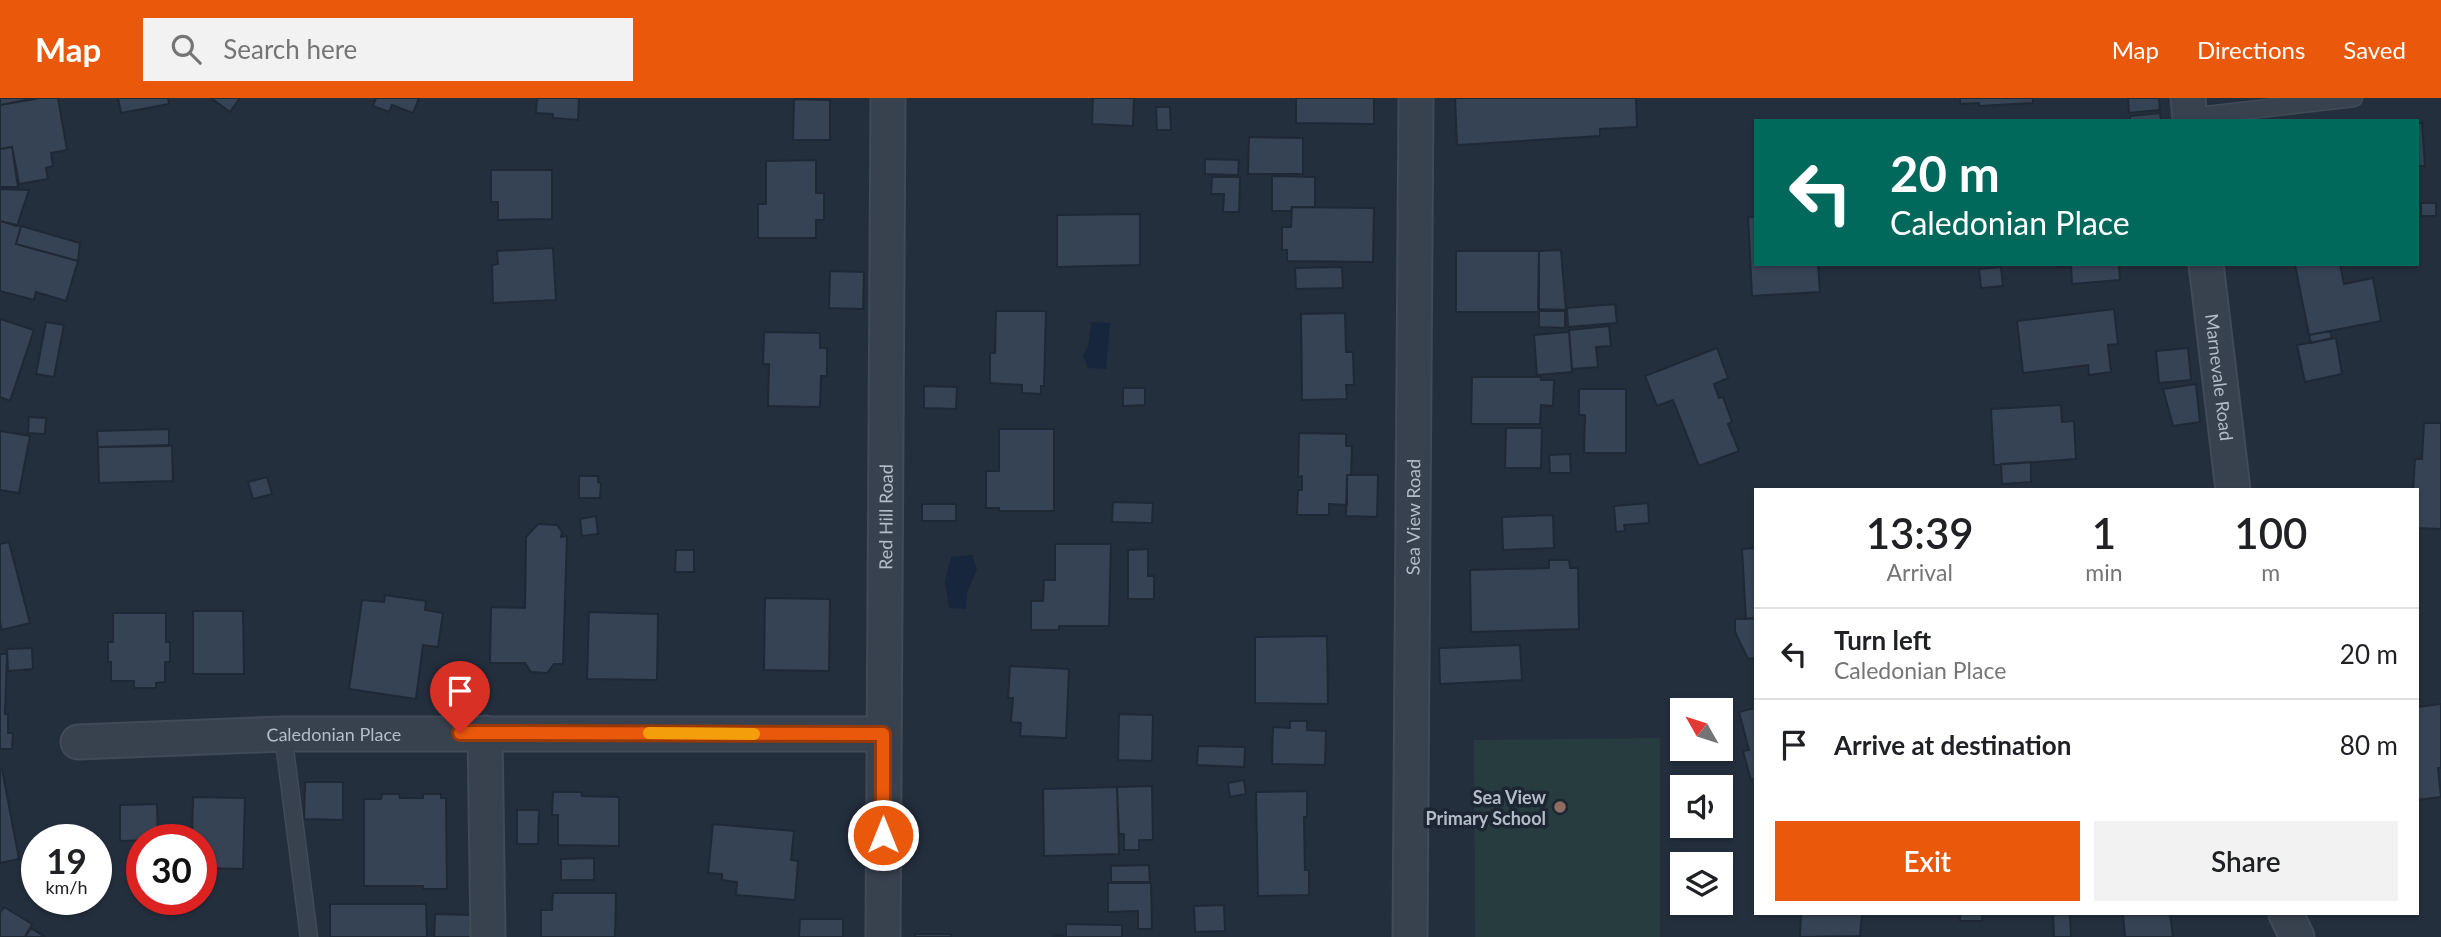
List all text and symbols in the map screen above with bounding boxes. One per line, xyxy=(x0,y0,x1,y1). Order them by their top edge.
search box xyxy=(143,18,633,81)
text: Map xyxy=(35,29,101,69)
icon: search xyxy=(167,30,205,68)
text: Search here xyxy=(223,33,357,65)
text: Map xyxy=(2112,35,2159,64)
text: Directions xyxy=(2197,35,2305,64)
text: Saved xyxy=(2343,35,2406,64)
text: 20 m xyxy=(1890,144,2000,202)
icon: left xyxy=(1775,147,1866,238)
text: Caledonian Place xyxy=(1890,203,2130,242)
street label: Marnevale Road xyxy=(2201,312,2238,442)
street label: Sea View Road xyxy=(1402,459,1424,575)
street label: Red Hill Road xyxy=(874,464,897,570)
text: 13:39 xyxy=(1866,508,1974,558)
text: 1 xyxy=(2092,508,2116,558)
text: 100 xyxy=(2234,508,2307,558)
text: Arrival xyxy=(1887,558,1953,586)
text: min xyxy=(2085,558,2123,586)
text: m xyxy=(2261,558,2280,586)
text: Turn left xyxy=(1834,624,1931,656)
icon: left xyxy=(1775,635,1813,673)
text: 20 m xyxy=(2340,638,2398,670)
text: Caledonian Place xyxy=(1834,656,2006,684)
pin xyxy=(430,661,490,733)
icon: arrive xyxy=(441,672,479,710)
north arrow xyxy=(1670,698,1732,761)
map controls xyxy=(1670,698,1733,915)
street label: Caledonian Place xyxy=(266,723,401,746)
icon: arrive xyxy=(1775,726,1813,764)
text: Arrive at destination xyxy=(1834,729,2071,761)
text: 80 m xyxy=(2340,729,2398,761)
button: sound xyxy=(1670,775,1733,838)
place label: Sea View Primary School xyxy=(1426,786,1547,829)
position arrow xyxy=(846,798,920,872)
marker: Sea View Primary School xyxy=(1552,799,1568,815)
button: Exit xyxy=(1775,821,2080,901)
button: Share xyxy=(2094,821,2398,901)
speed limit sign: 30 xyxy=(126,824,217,915)
text: 19 xyxy=(46,839,87,881)
button: layers xyxy=(1670,852,1733,915)
text: km/h xyxy=(45,876,88,898)

